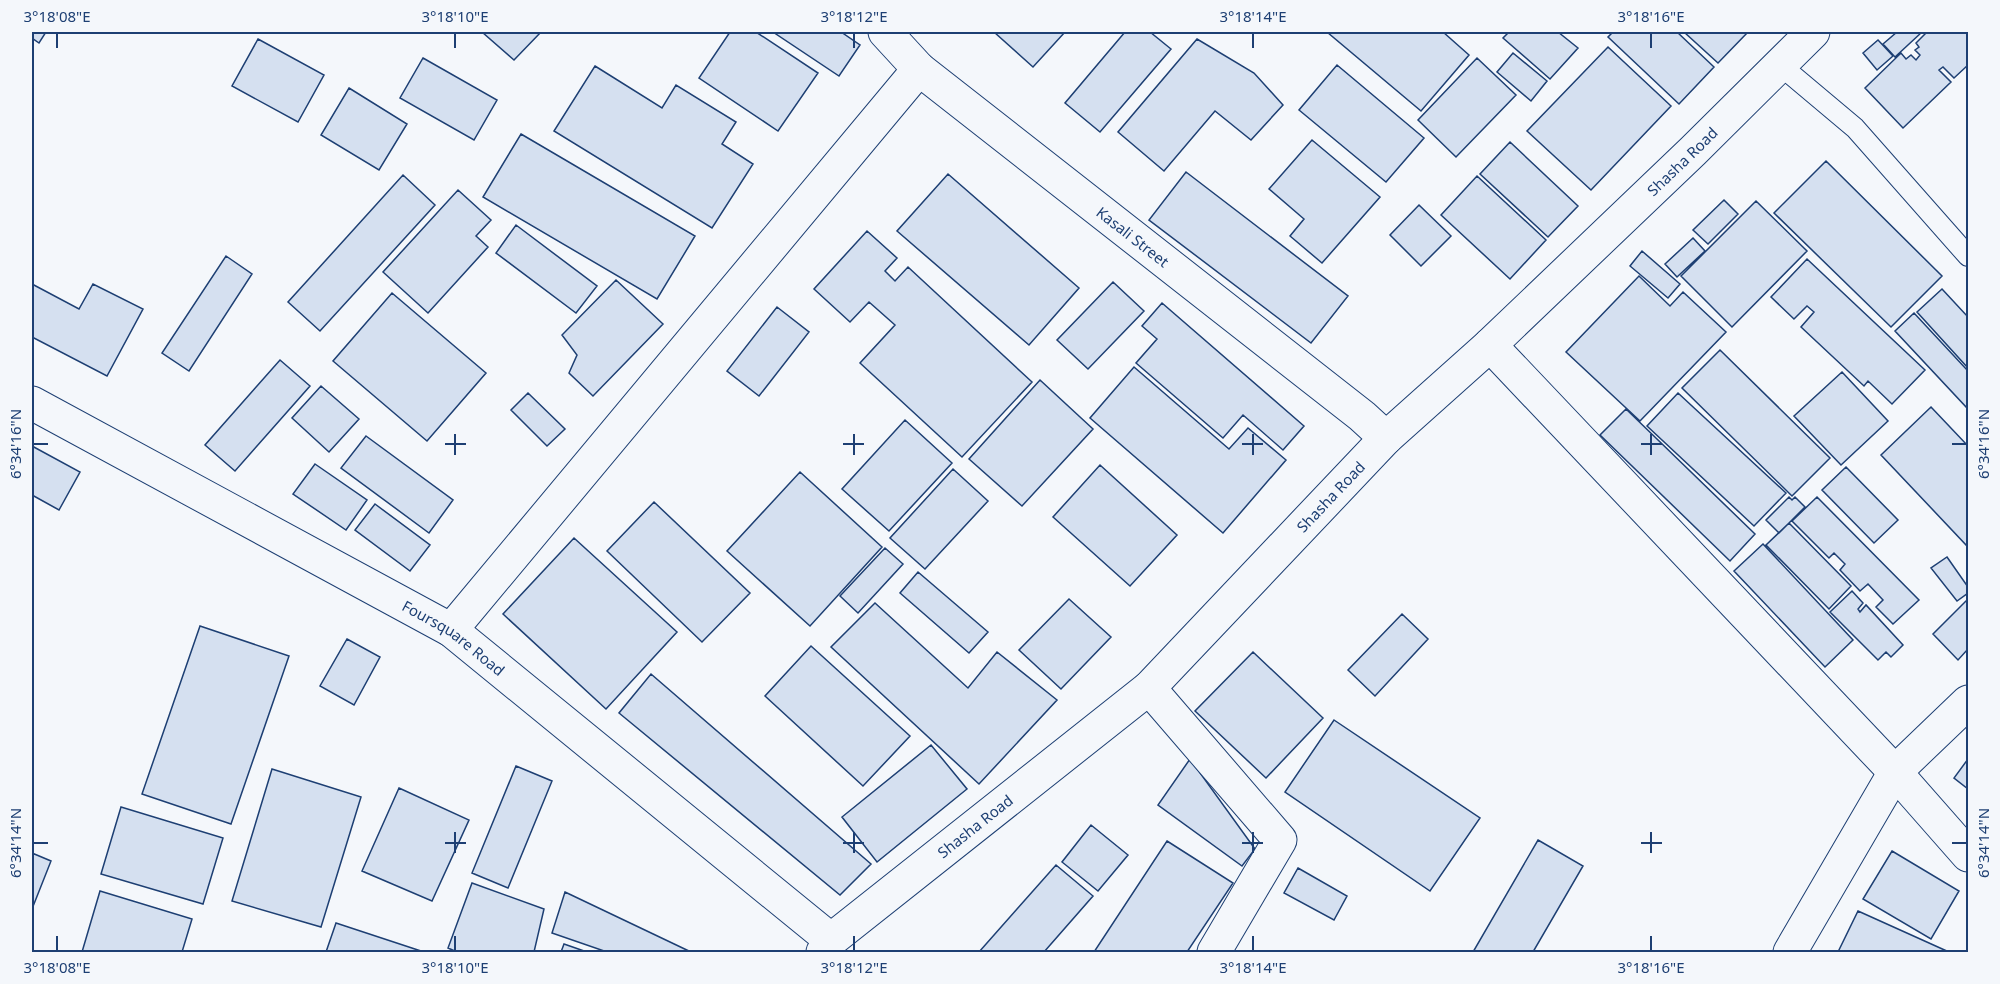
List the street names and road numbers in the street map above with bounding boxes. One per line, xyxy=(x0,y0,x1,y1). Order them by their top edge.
street label: Shasha Road xyxy=(1642,122,1722,200)
street label: Kasali Street xyxy=(1093,202,1174,272)
street label: Shasha Road xyxy=(1292,457,1369,536)
street label: Foursquare Road xyxy=(399,596,509,680)
street label: Shasha Road xyxy=(933,790,1017,862)

